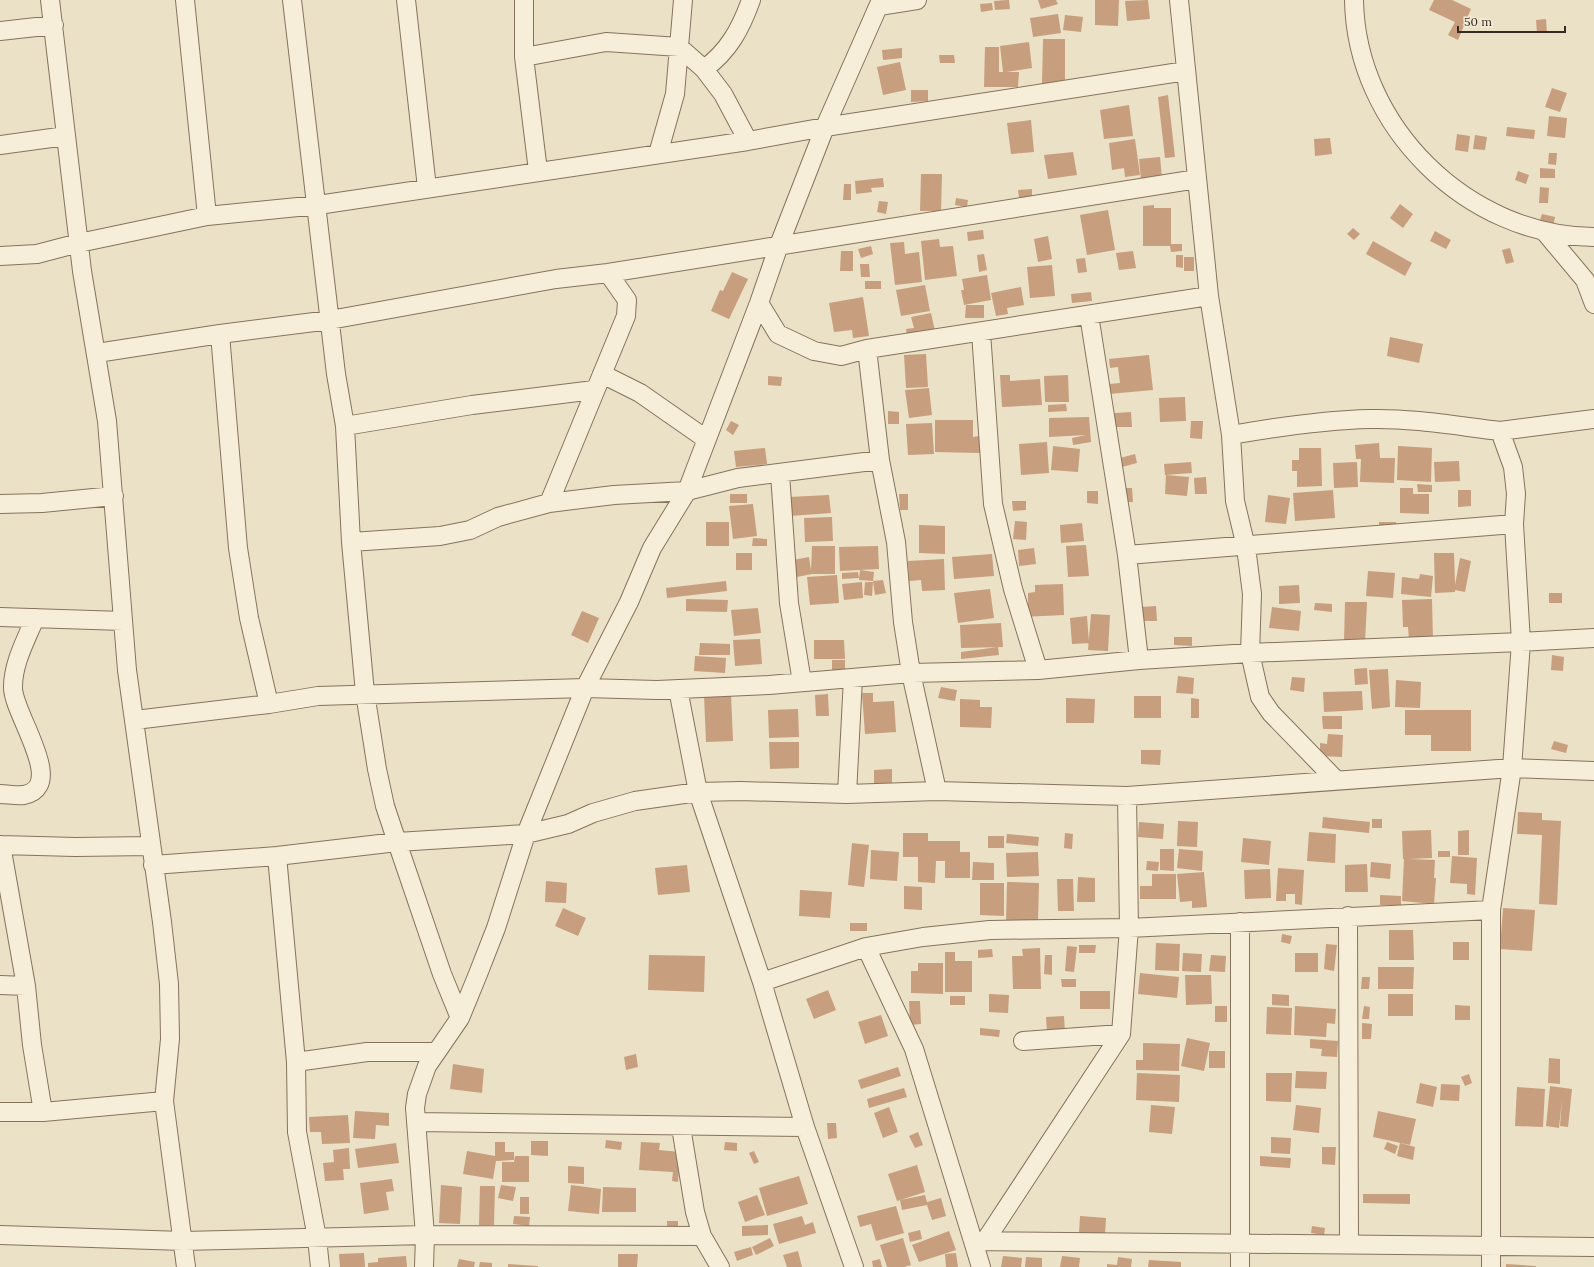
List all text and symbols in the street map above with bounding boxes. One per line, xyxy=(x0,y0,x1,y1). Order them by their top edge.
scale bar xyxy=(1458,8,1565,34)
text: 50 m xyxy=(1464,14,1492,29)

